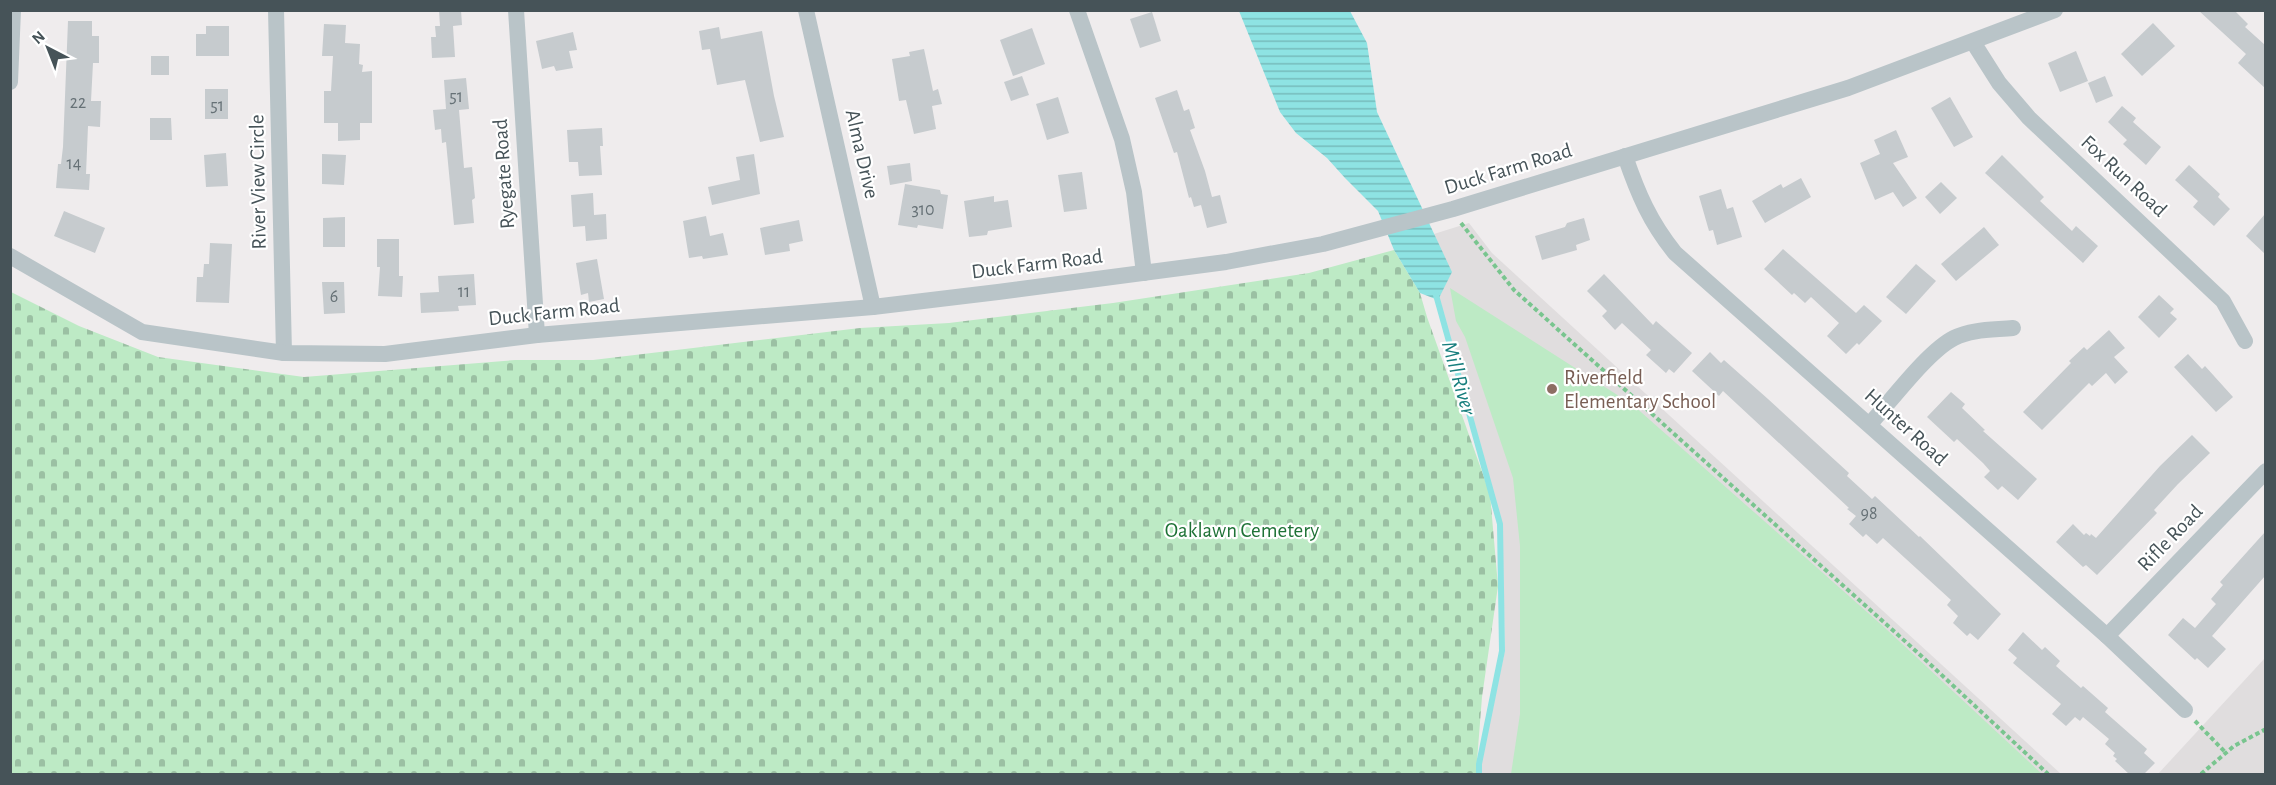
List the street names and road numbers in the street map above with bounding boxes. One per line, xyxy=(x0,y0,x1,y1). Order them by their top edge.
street label: Alma Drive xyxy=(842,107,882,201)
street label: River View Circle xyxy=(246,114,270,250)
street label: Ryegate Road xyxy=(490,118,518,230)
street label: Fox Run Road xyxy=(2077,131,2171,221)
street label: Duck Farm Road xyxy=(1442,140,1574,198)
street label: Duck Farm Road xyxy=(970,246,1104,282)
street label: Duck Farm Road xyxy=(487,295,621,329)
street label: Hunter Road xyxy=(1860,385,1952,470)
street label: Rifle Road xyxy=(2133,501,2207,575)

